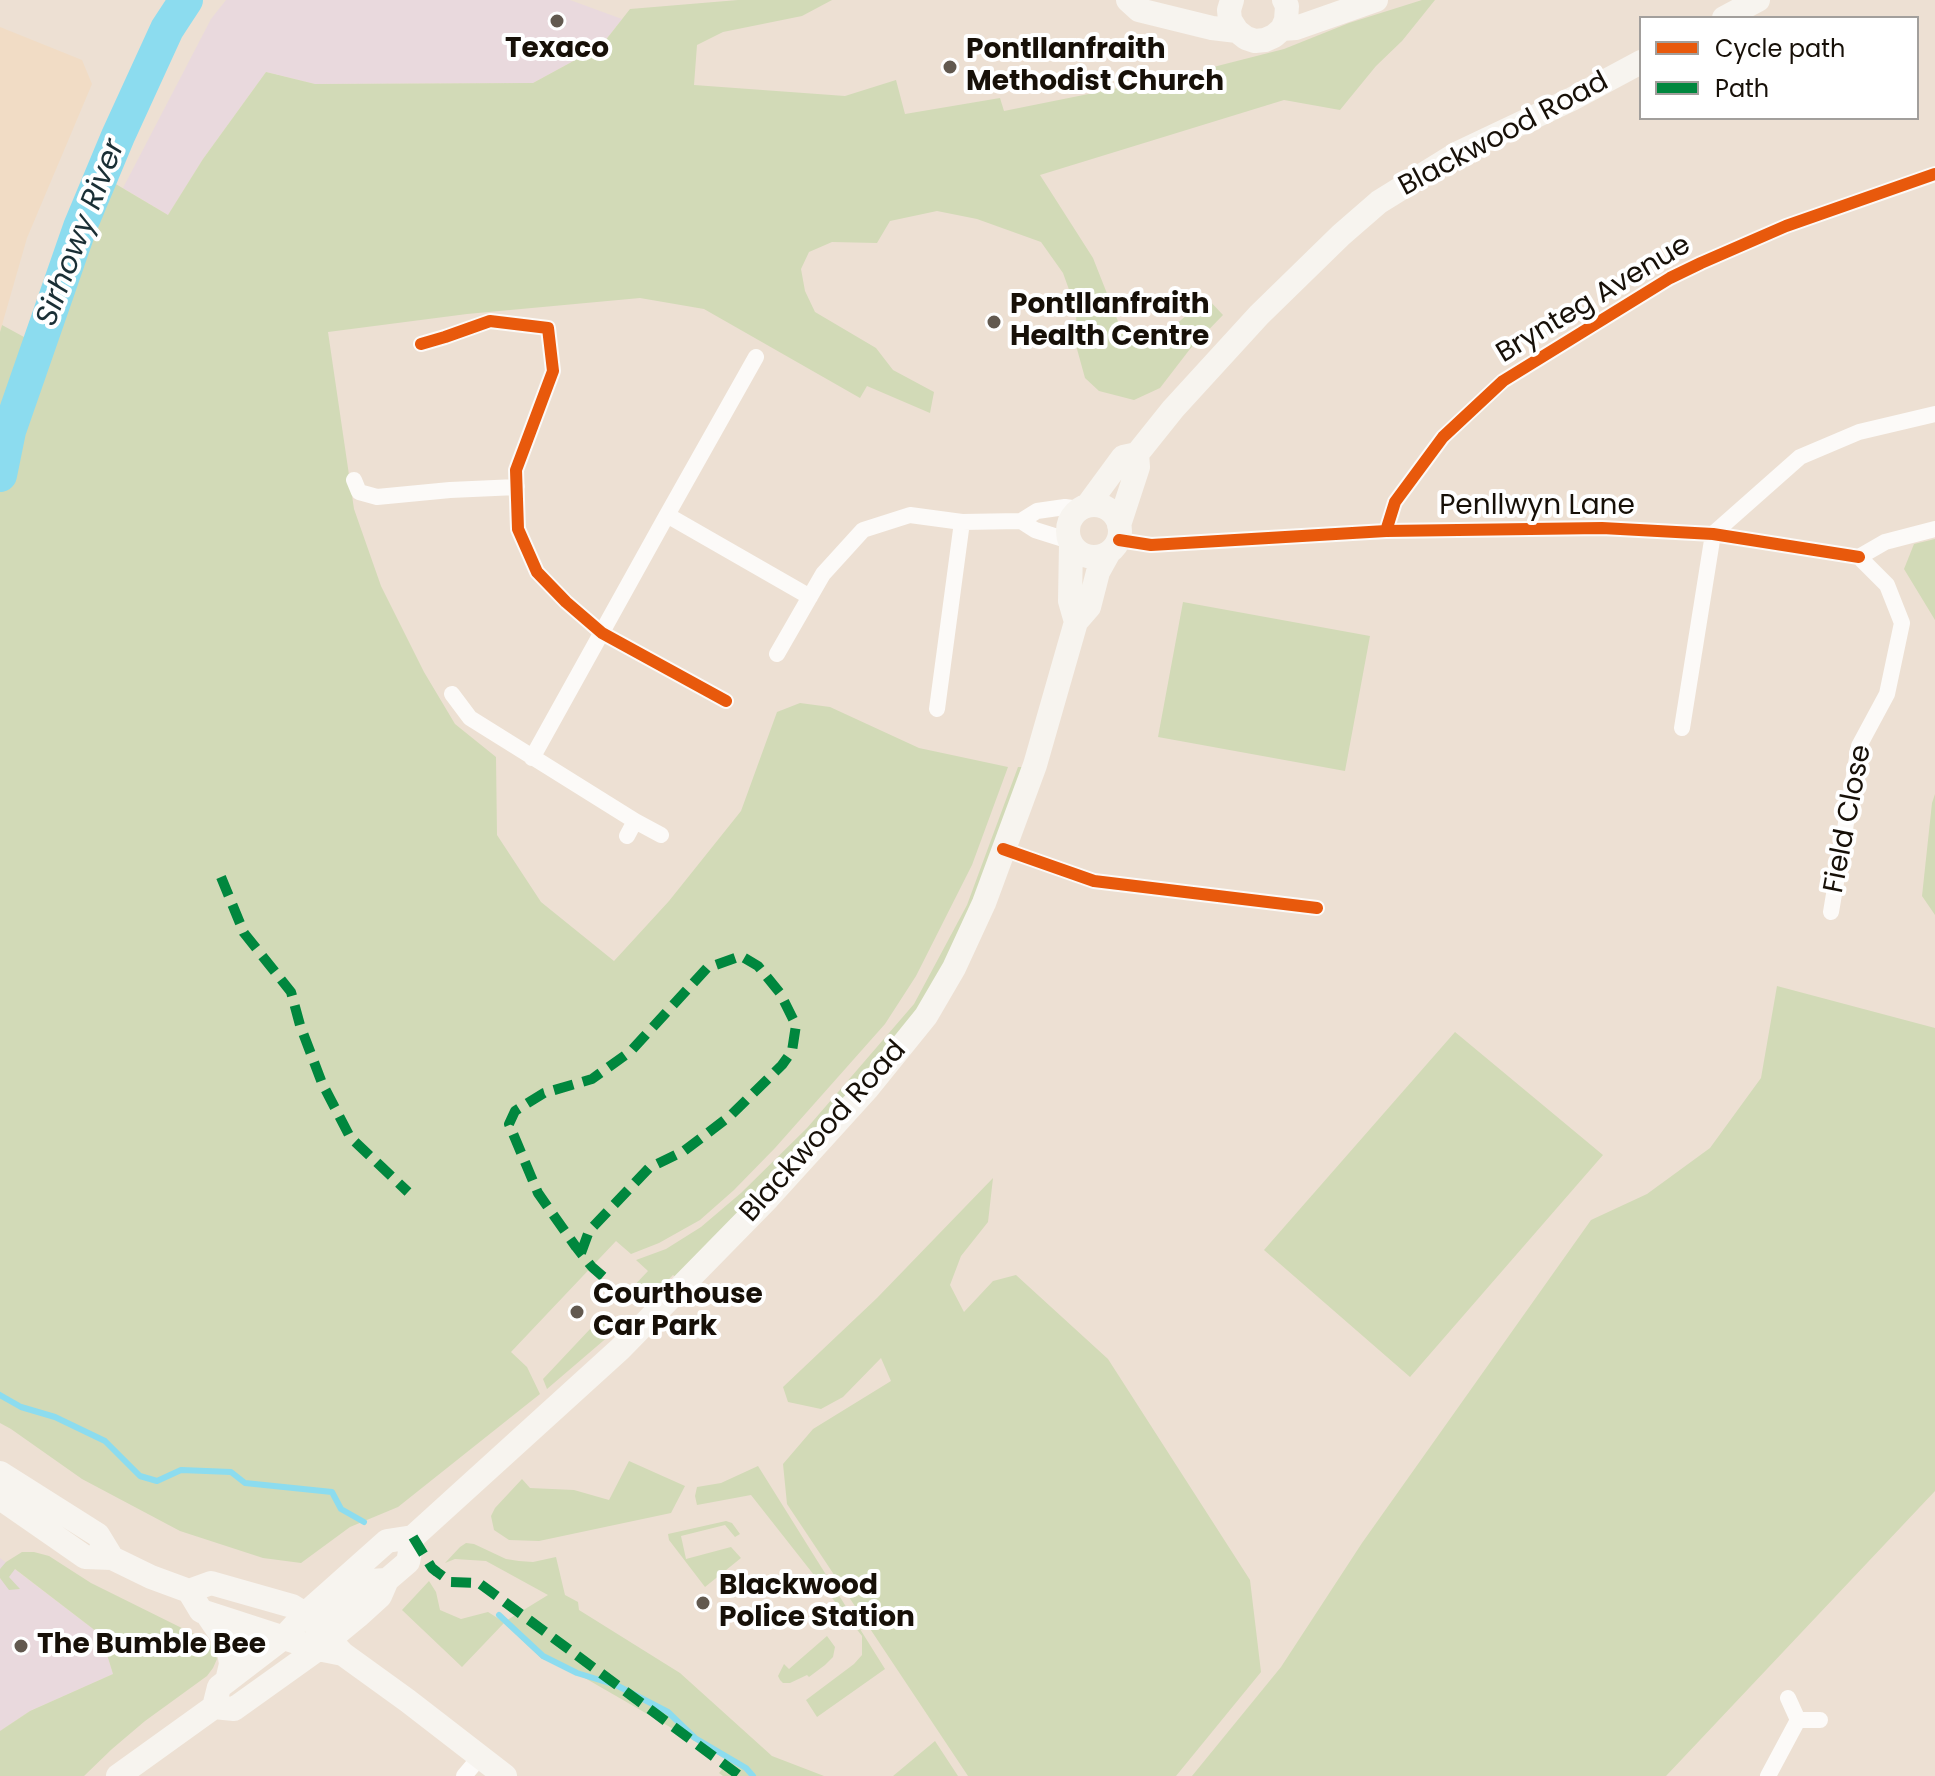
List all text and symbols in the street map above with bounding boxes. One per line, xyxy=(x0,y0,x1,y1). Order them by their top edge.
marker: Texaco xyxy=(548,12,566,30)
legend xyxy=(1639,16,1919,120)
text: Cycle path xyxy=(1715,32,1845,65)
place label: Texaco xyxy=(505,33,609,67)
place label: Pontllanfraith Methodist Church xyxy=(966,34,1224,100)
marker: Pontllanfraith Methodist Church xyxy=(941,58,959,76)
street label: Blackwood Road xyxy=(1394,66,1614,204)
text: Path xyxy=(1715,72,1769,105)
water label: Sirhowy River xyxy=(30,135,134,331)
street label: Brynteg Avenue xyxy=(1491,229,1697,371)
place label: Pontllanfraith Health Centre xyxy=(1010,289,1210,355)
marker: Pontllanfraith Health Centre xyxy=(985,313,1003,331)
street label: Penllwyn Lane xyxy=(1439,490,1635,524)
street label: Field Close xyxy=(1818,742,1880,896)
street label: Blackwood Road xyxy=(734,1034,914,1230)
place label: Courthouse Car Park xyxy=(593,1279,763,1345)
marker: Courthouse Car Park xyxy=(568,1303,586,1321)
place label: Blackwood Police Station xyxy=(719,1570,915,1636)
marker: Blackwood Police Station xyxy=(694,1594,712,1612)
place label: The Bumble Bee xyxy=(37,1629,266,1663)
marker: The Bumble Bee xyxy=(12,1637,30,1655)

